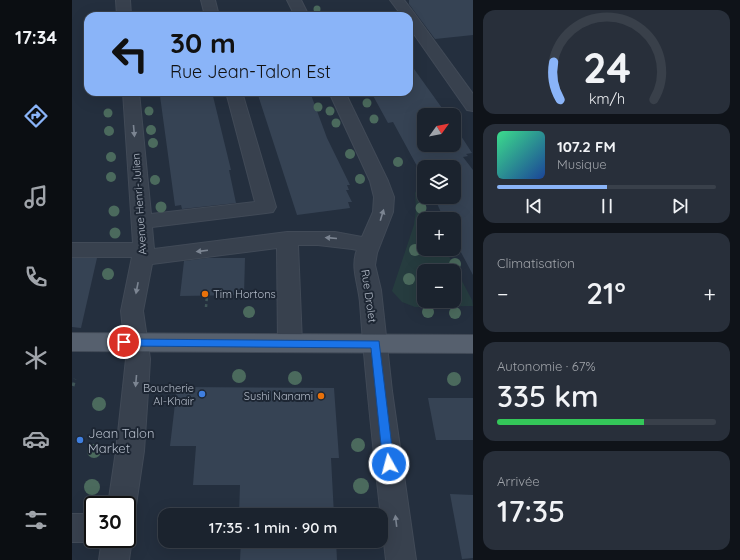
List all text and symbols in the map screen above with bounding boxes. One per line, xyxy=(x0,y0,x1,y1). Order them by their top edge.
text: 30 m xyxy=(170,25,236,60)
text: 17:34 xyxy=(15,26,57,49)
icon: left xyxy=(104,28,156,80)
text: 24 xyxy=(582,41,631,93)
text: Rue Jean-Talon Est xyxy=(170,60,331,83)
text: km/h xyxy=(588,90,625,108)
icon: directions xyxy=(22,102,50,130)
north arrow xyxy=(417,108,461,152)
map controls xyxy=(417,108,461,308)
one-way arrow xyxy=(131,125,138,137)
text: 107.2 FM xyxy=(557,137,616,156)
street label: Avenue Henri-Julien xyxy=(128,153,150,255)
text: Musique xyxy=(557,156,607,172)
button: layers xyxy=(417,160,461,204)
icon: music xyxy=(22,183,50,211)
icon: previous xyxy=(523,195,545,217)
icon: pause xyxy=(596,195,618,217)
icon: next xyxy=(669,195,691,217)
one-way arrow xyxy=(379,208,385,220)
button: + xyxy=(417,212,461,256)
one-way arrow xyxy=(325,235,337,241)
one-way arrow xyxy=(196,248,208,254)
text: Climatisation xyxy=(497,255,575,271)
icon: phone xyxy=(22,263,50,291)
button: − xyxy=(417,264,461,308)
street label: Rue Drolet xyxy=(358,268,380,324)
text: 21° xyxy=(586,274,626,312)
text: − xyxy=(497,280,508,308)
text: + xyxy=(704,280,716,308)
one-way arrow xyxy=(134,282,140,294)
place label: Tim Hortons xyxy=(213,287,276,301)
marker: Tim Hortons xyxy=(200,289,210,299)
pin xyxy=(107,325,141,359)
icon: arrive xyxy=(113,331,135,353)
icon: climate xyxy=(22,344,50,372)
text: Autonomie · 67% xyxy=(497,358,596,374)
one-way arrow xyxy=(133,375,140,387)
text: 335 km xyxy=(497,377,599,415)
place label: Boucherie Al-Khair xyxy=(143,381,195,408)
marker: Boucherie Al-Khair xyxy=(197,389,207,399)
place label: Sushi Nanami xyxy=(244,389,313,403)
marker: Sushi Nanami xyxy=(316,391,326,401)
icon: car xyxy=(22,425,50,453)
place label: Jean Talon Market xyxy=(88,425,154,456)
marker: Jean Talon Market xyxy=(75,435,85,445)
position arrow xyxy=(368,443,410,485)
text: Arrivée xyxy=(497,473,540,489)
text: 17:35 xyxy=(497,492,565,530)
speed limit sign: 30 xyxy=(84,496,136,548)
icon: filters xyxy=(22,506,50,534)
one-way arrow xyxy=(393,515,399,527)
text: 17:35 · 1 min · 90 m xyxy=(209,518,337,537)

